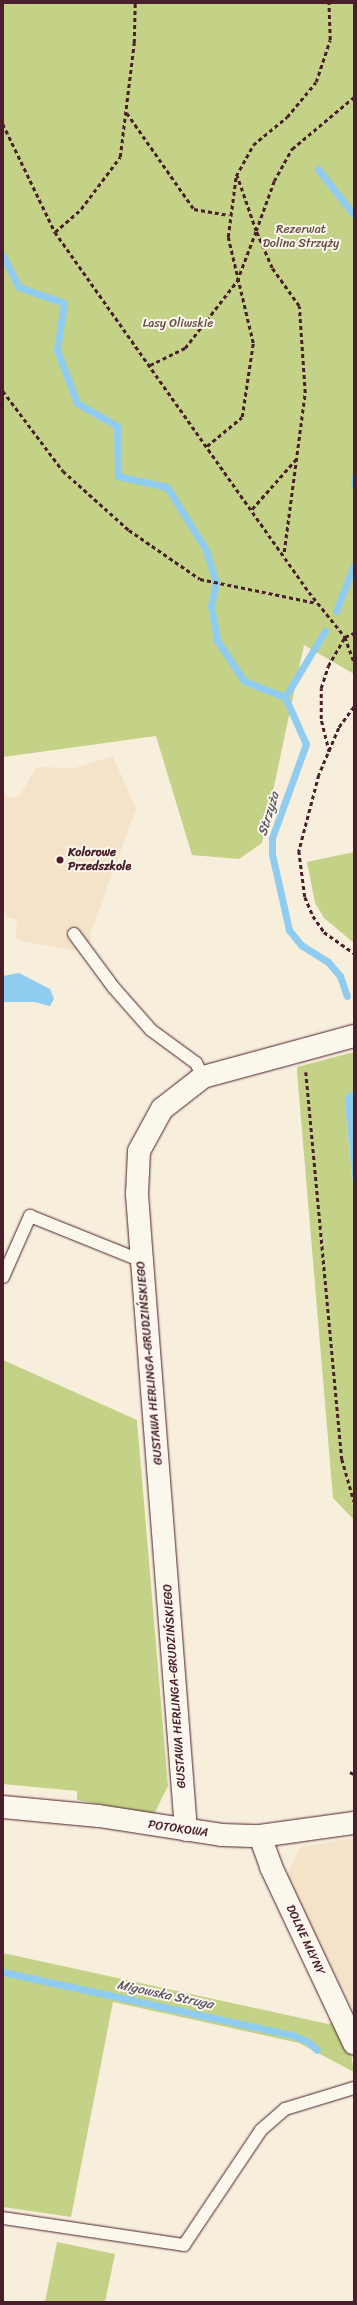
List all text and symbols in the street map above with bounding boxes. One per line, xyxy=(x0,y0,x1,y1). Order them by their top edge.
park label: Rezerwat Dolina Strzyży xyxy=(262,223,340,251)
park label: Lasy Oliwskie xyxy=(143,317,213,331)
water label: Strzyża xyxy=(255,790,283,838)
place label: Kolorowe Przedszkole xyxy=(68,846,131,874)
marker: Kolorowe Przedszkole xyxy=(55,855,65,865)
street label: GUSTAWA HERLINGA-GRUDZIŃSKIEGO xyxy=(134,1260,166,1466)
street label: GUSTAWA HERLINGA-GRUDZIŃSKIEGO xyxy=(161,1583,189,1789)
street label: POTOKOWA xyxy=(147,1818,209,1840)
street label: DOLNE MŁYNY xyxy=(282,1903,328,1977)
water label: Migowska Struga xyxy=(116,1977,214,2013)

